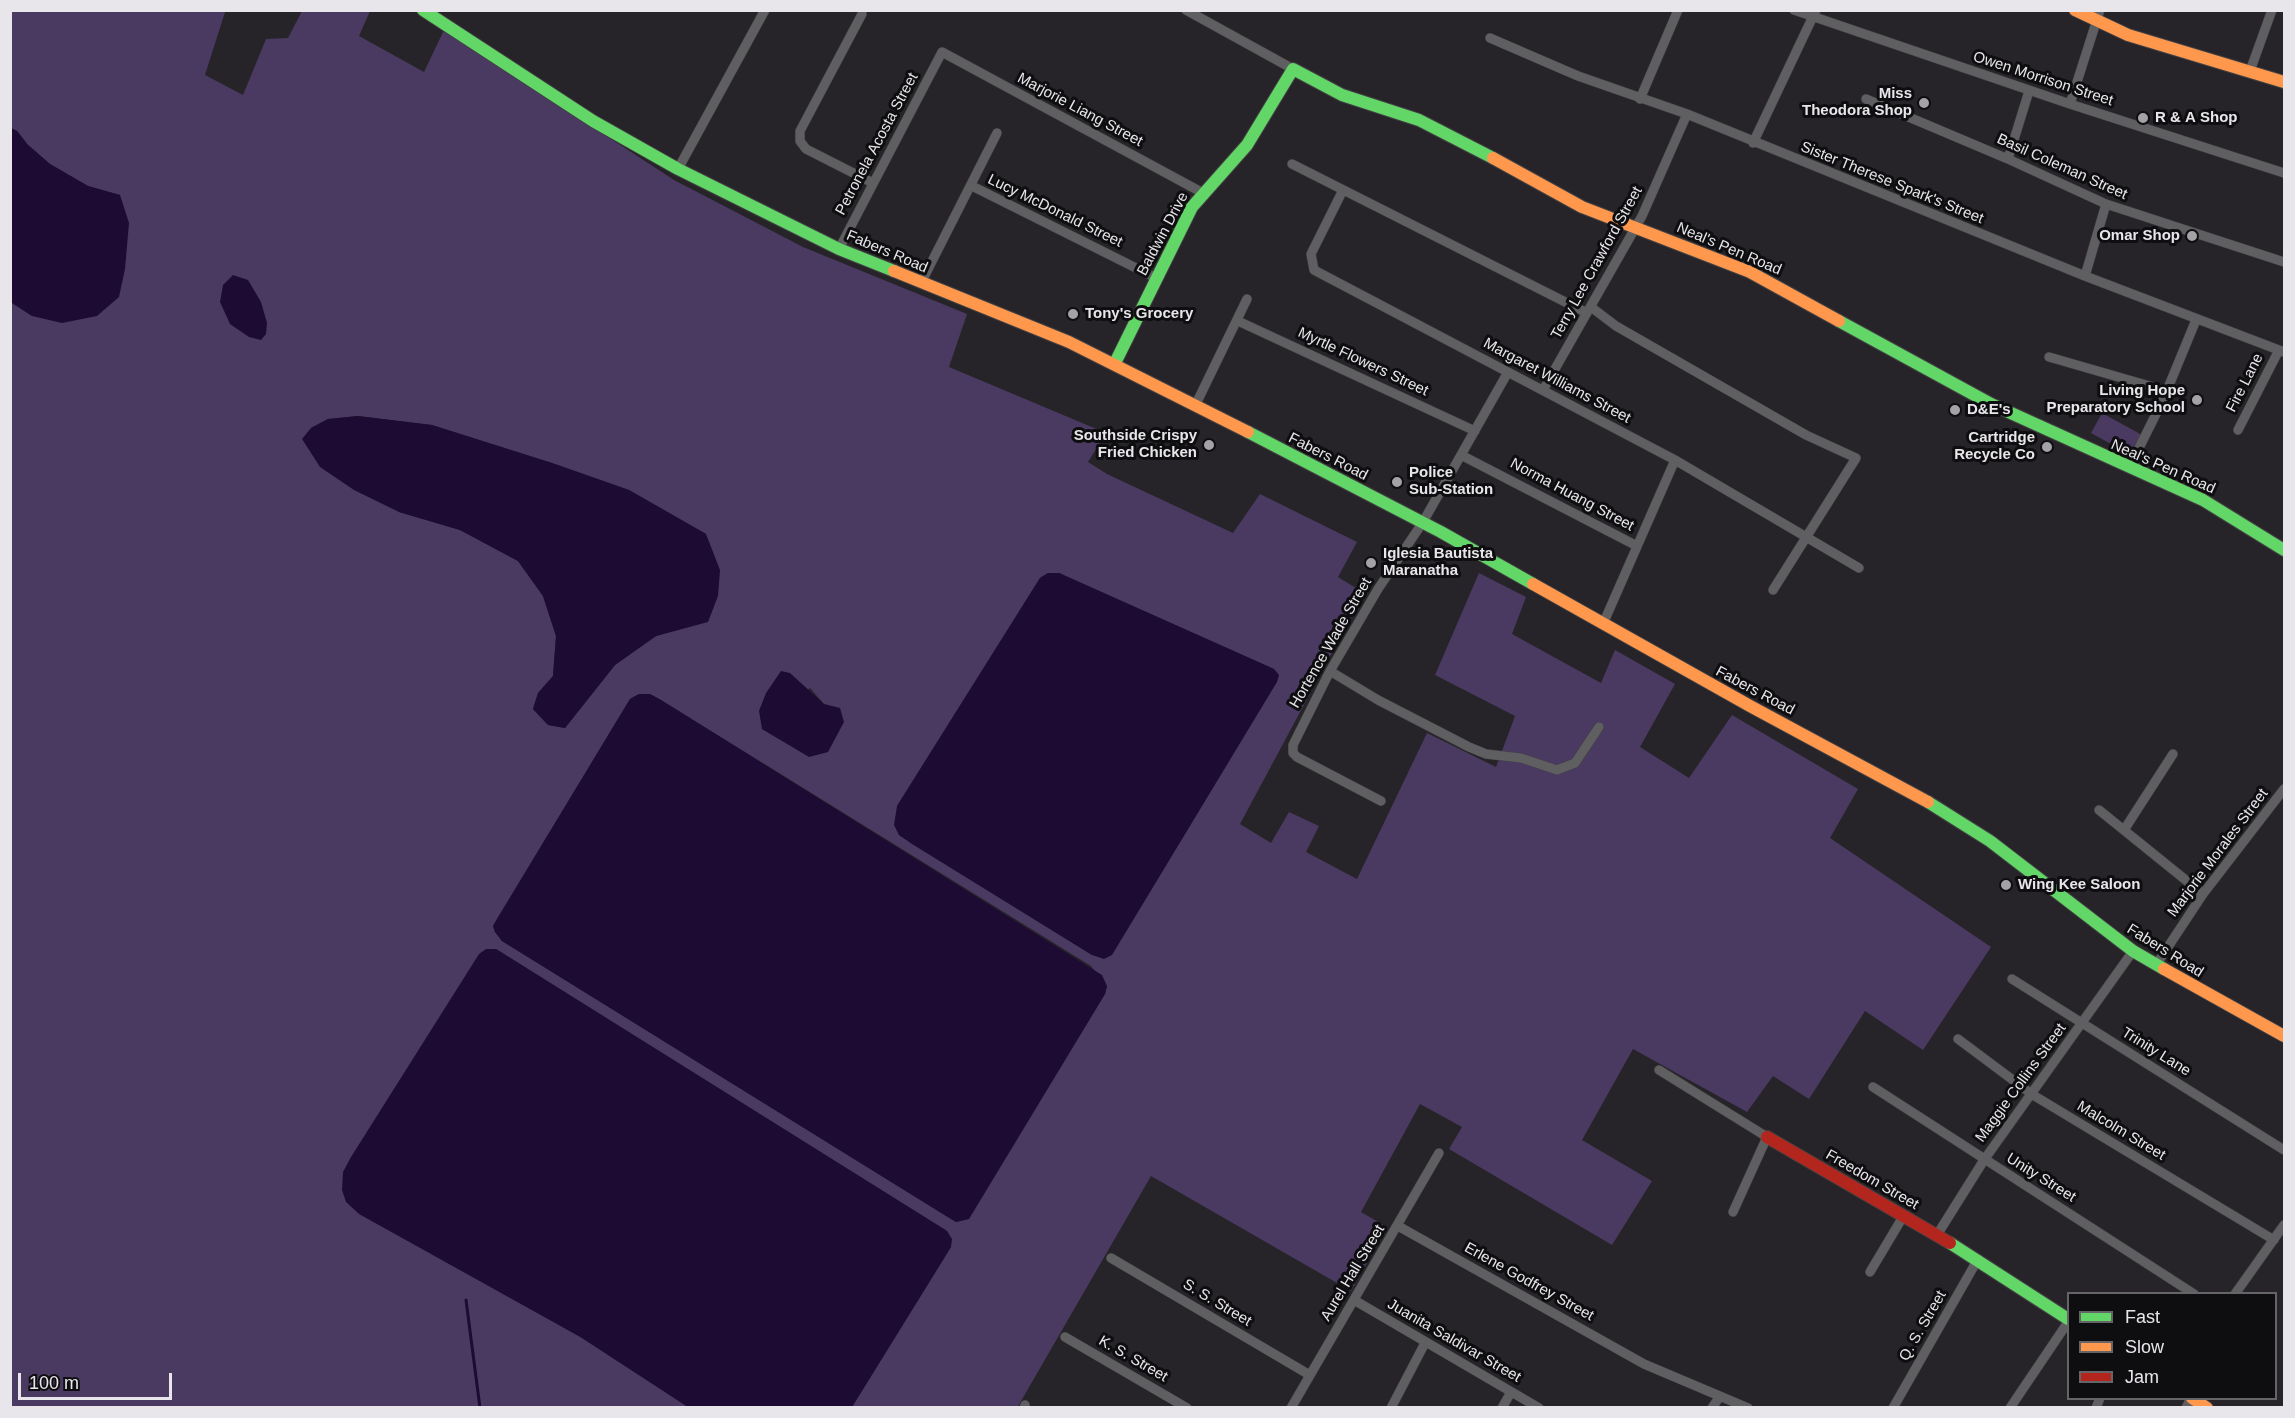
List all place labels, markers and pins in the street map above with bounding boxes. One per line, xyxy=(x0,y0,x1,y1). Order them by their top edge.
place label: Miss Theodora Shop xyxy=(1802,85,1912,120)
marker: Miss Theodora Shop xyxy=(1917,96,1931,110)
place label: R & A Shop xyxy=(2155,109,2237,127)
marker: R & A Shop xyxy=(2136,111,2150,125)
place label: Omar Shop xyxy=(2099,227,2180,245)
marker: Omar Shop xyxy=(2185,229,2199,243)
place label: Tony's Grocery xyxy=(1085,305,1193,323)
marker: Tony's Grocery xyxy=(1066,307,1080,321)
place label: Living Hope Preparatory School xyxy=(2047,382,2185,417)
marker: Living Hope Preparatory School xyxy=(2190,393,2204,407)
place label: D&E's xyxy=(1967,401,2011,419)
marker: D&E's xyxy=(1948,403,1962,417)
place label: Southside Crispy Fried Chicken xyxy=(1074,427,1197,462)
place label: Cartridge Recycle Co xyxy=(1954,429,2035,464)
marker: Southside Crispy Fried Chicken xyxy=(1202,438,1216,452)
marker: Cartridge Recycle Co xyxy=(2040,440,2054,454)
place label: Police Sub-Station xyxy=(1409,464,1493,499)
marker: Police Sub-Station xyxy=(1390,475,1404,489)
place label: Iglesia Bautista Maranatha xyxy=(1383,545,1493,580)
marker: Iglesia Bautista Maranatha xyxy=(1364,556,1378,570)
place label: Wing Kee Saloon xyxy=(2018,876,2140,894)
marker: Wing Kee Saloon xyxy=(1999,878,2013,892)

